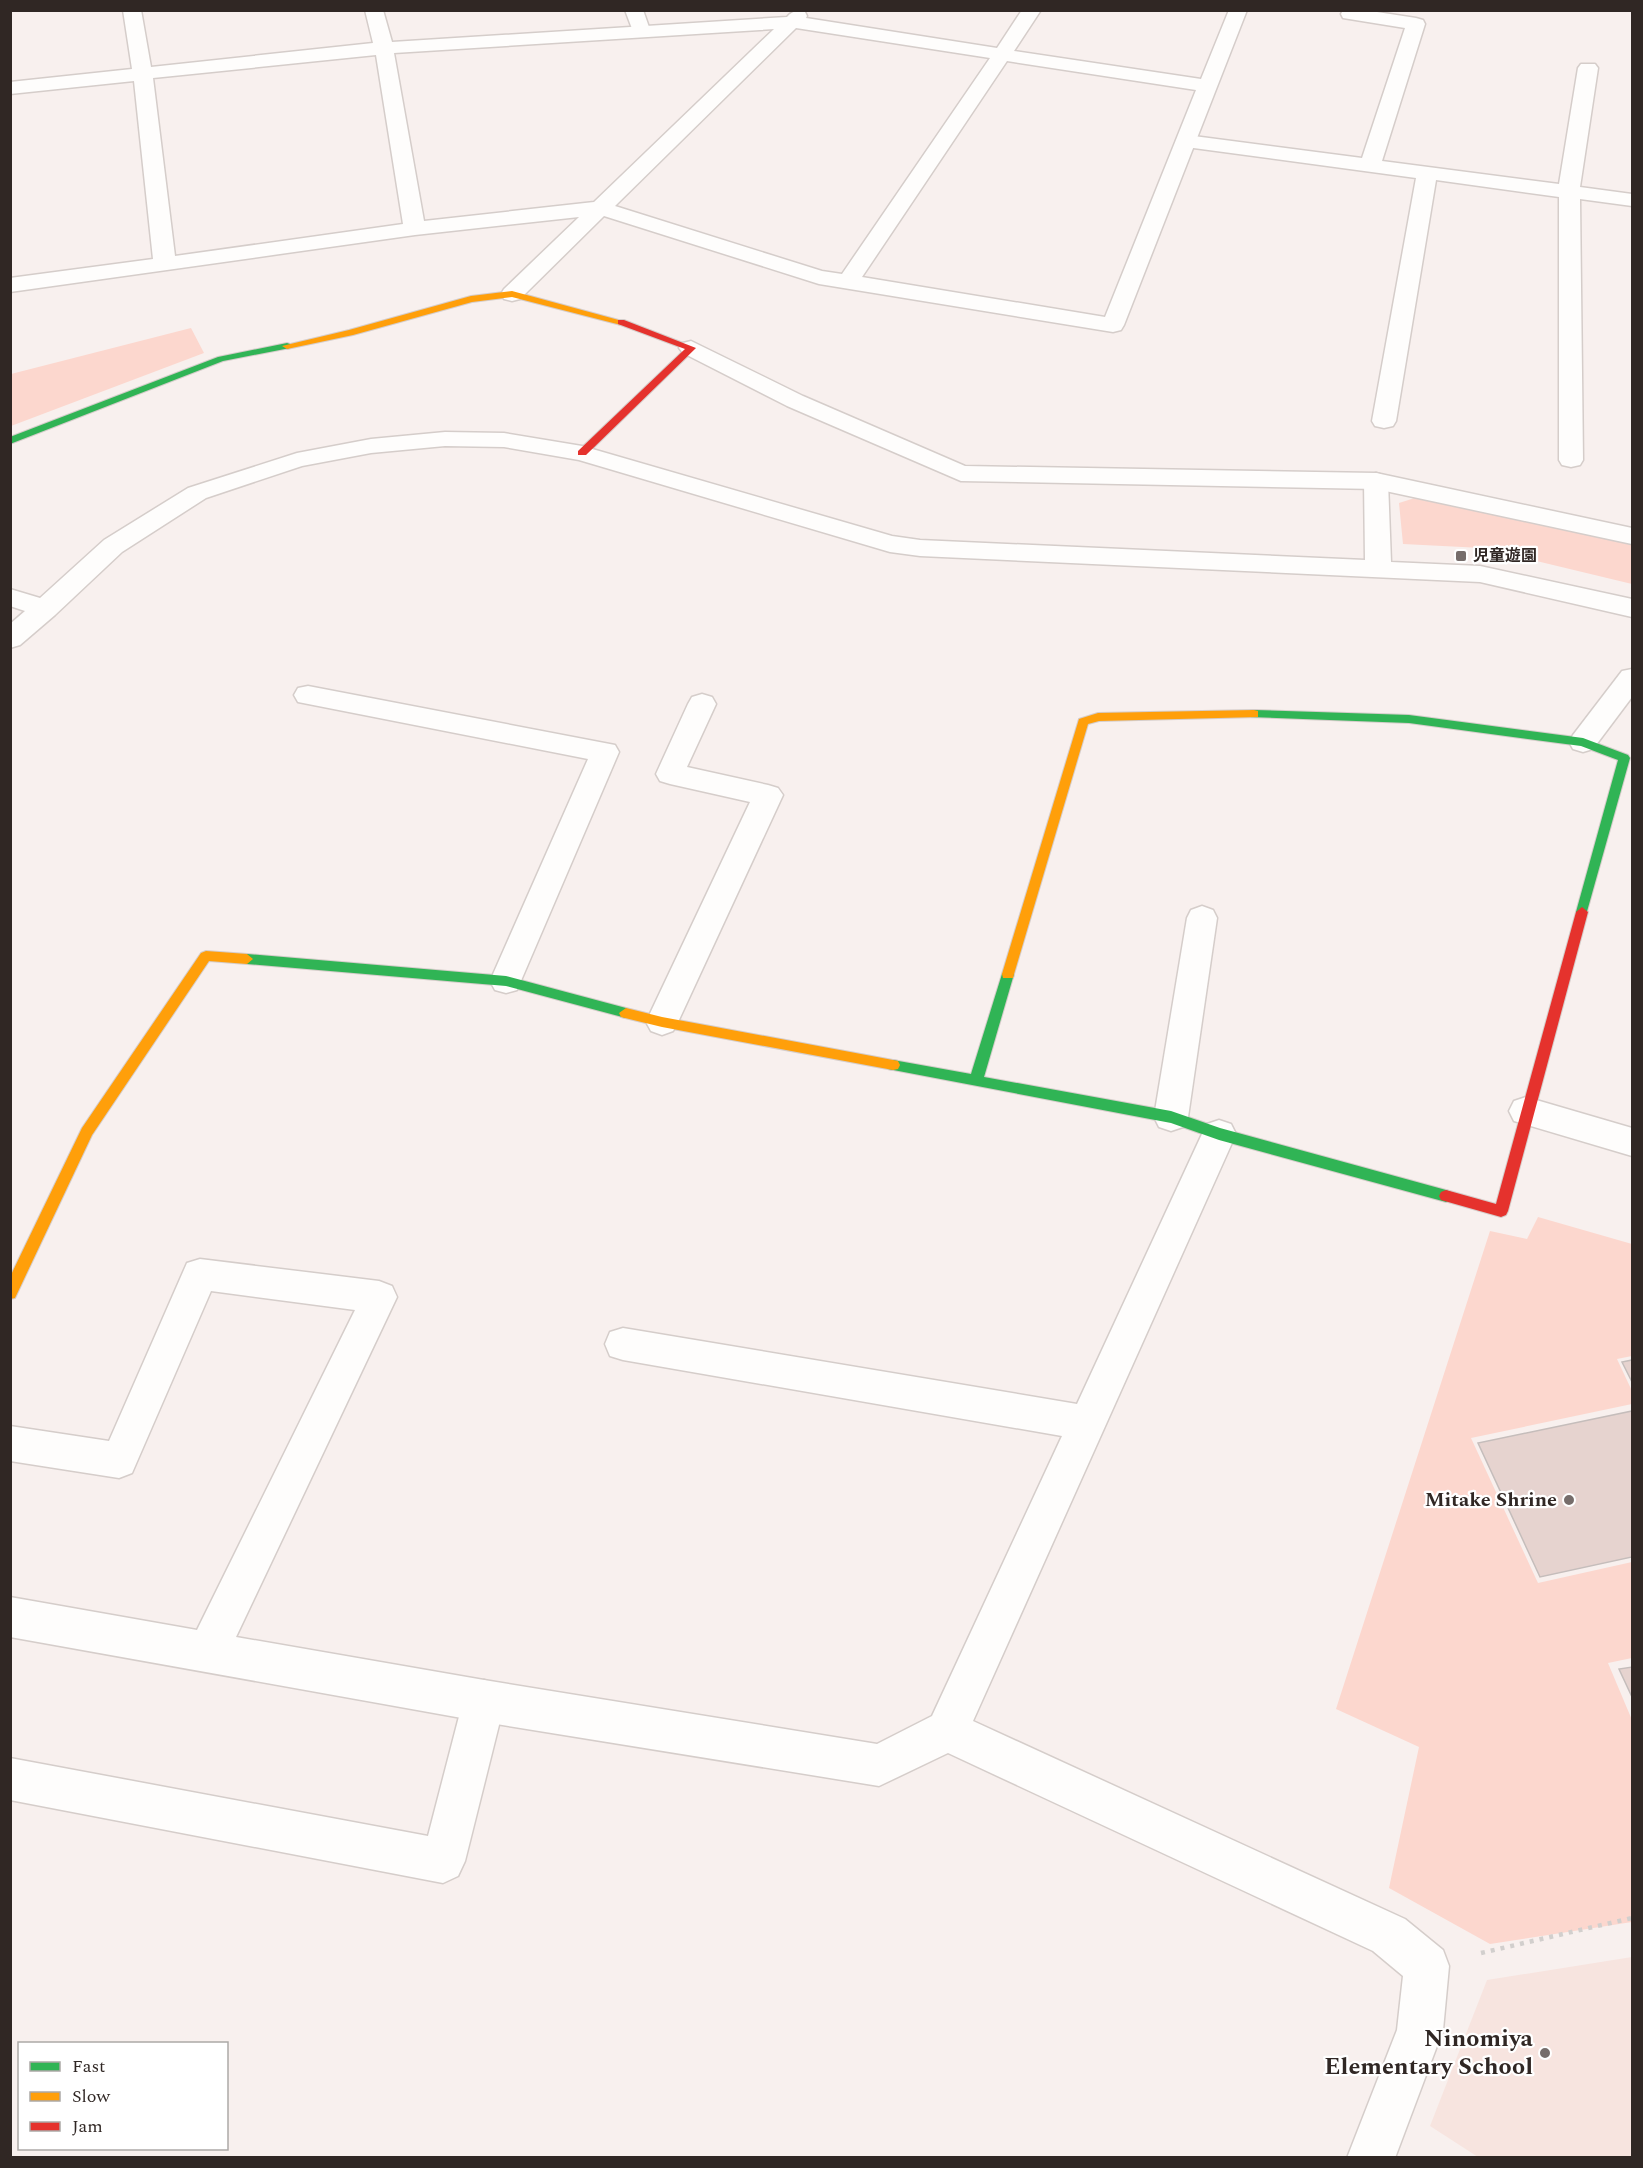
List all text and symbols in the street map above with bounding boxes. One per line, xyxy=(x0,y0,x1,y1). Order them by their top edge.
place label: 児童遊園 xyxy=(1473,544,1537,568)
marker: 児童遊園 xyxy=(1454,549,1468,563)
place label: Mitake Shrine xyxy=(1425,1485,1557,1515)
marker: Mitake Shrine xyxy=(1562,1493,1576,1507)
place label: Ninomiya Elementary School xyxy=(1324,2021,1534,2085)
legend xyxy=(18,2042,228,2150)
marker: Ninomiya Elementary School xyxy=(1538,2046,1552,2060)
text: Fast xyxy=(72,2053,105,2080)
text: Slow xyxy=(72,2083,111,2110)
text: Jam xyxy=(72,2113,103,2140)

